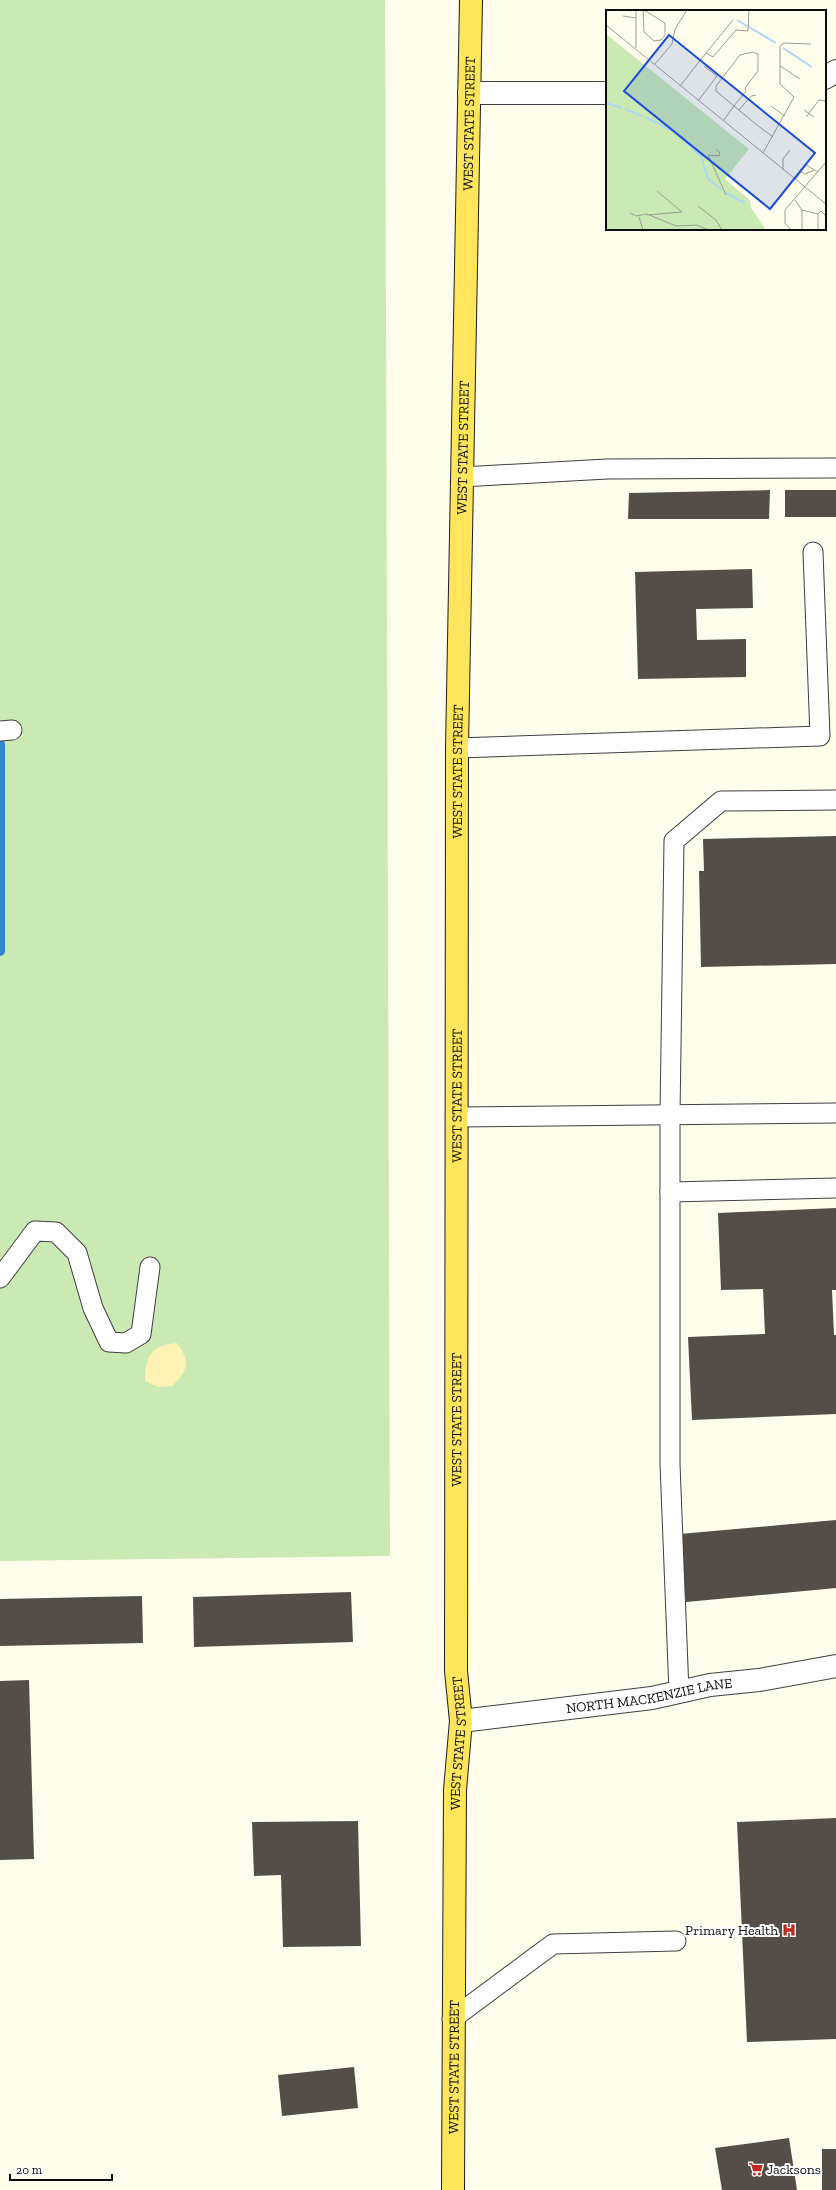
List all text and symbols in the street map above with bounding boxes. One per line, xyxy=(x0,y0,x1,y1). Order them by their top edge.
inset map xyxy=(606,10,826,230)
street label: WEST STATE STREET xyxy=(459,56,478,191)
street label: WEST STATE STREET xyxy=(453,380,472,515)
street label: WEST STATE STREET xyxy=(448,704,466,839)
street label: WEST STATE STREET xyxy=(448,1028,465,1163)
street label: WEST STATE STREET xyxy=(448,1352,465,1487)
street label: NORTH MACKENZIE LANE xyxy=(565,1674,733,1717)
street label: WEST STATE STREET xyxy=(446,1675,470,1810)
place label: Primary Health xyxy=(685,1922,778,1939)
hospital icon: Primary Health xyxy=(781,1922,797,1938)
street label: WEST STATE STREET xyxy=(445,2000,462,2134)
scale bar xyxy=(10,2156,112,2182)
supermarket icon: Jacksons xyxy=(748,2161,764,2177)
place label: Jacksons xyxy=(767,2161,821,2178)
text: 20 m xyxy=(16,2163,43,2177)

